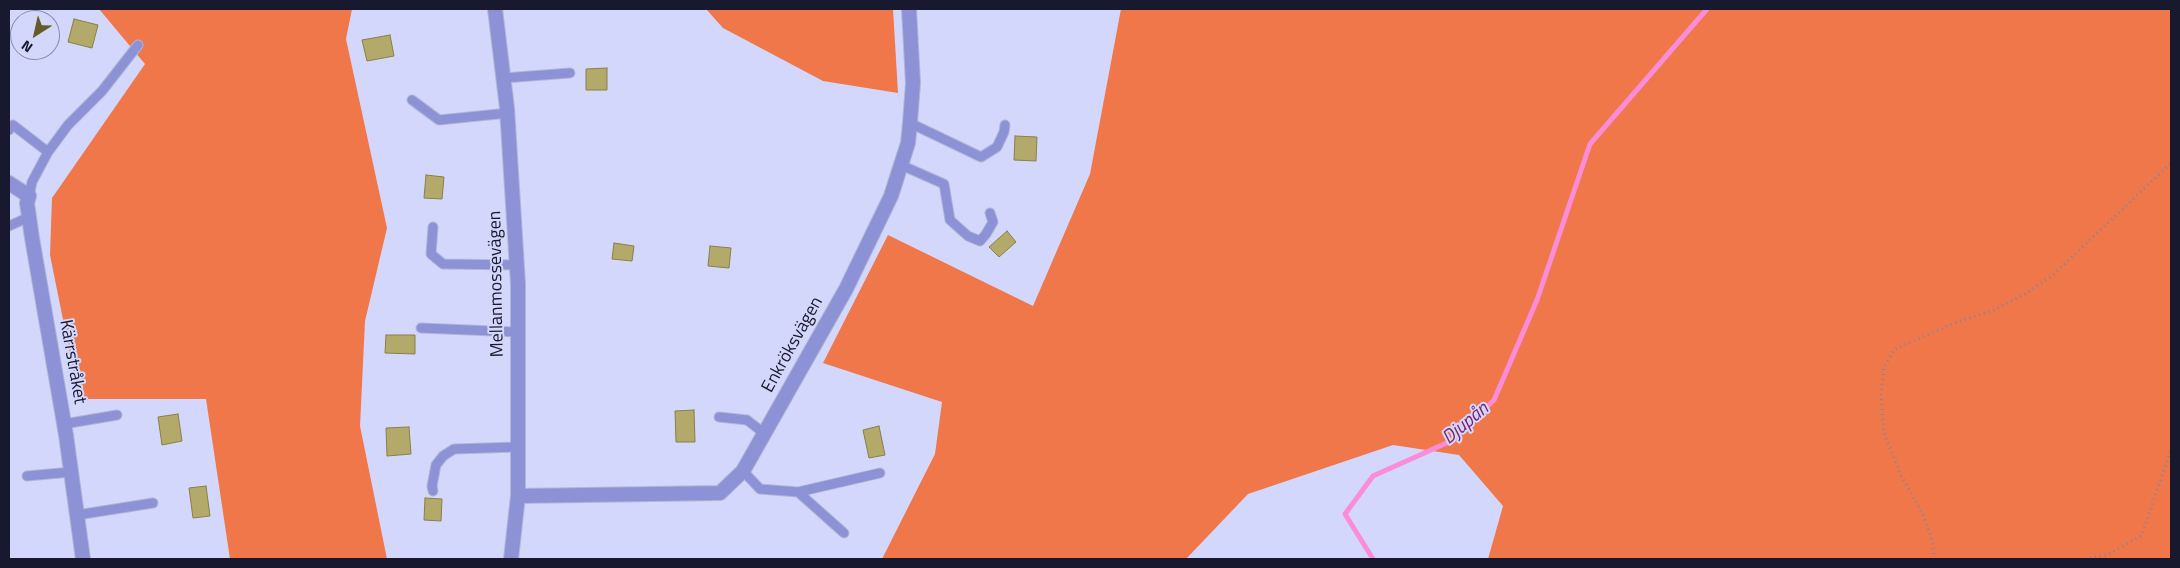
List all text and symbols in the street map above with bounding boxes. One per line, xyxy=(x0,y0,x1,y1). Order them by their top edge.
north arrow xyxy=(10,10,60,60)
text: N xyxy=(17,35,37,58)
street label: Mellanmossevägen xyxy=(485,210,509,358)
street label: Enkröksvägen xyxy=(758,293,828,397)
street label: Kärrstråket xyxy=(54,318,90,406)
water label: Djupån xyxy=(1438,398,1494,450)

